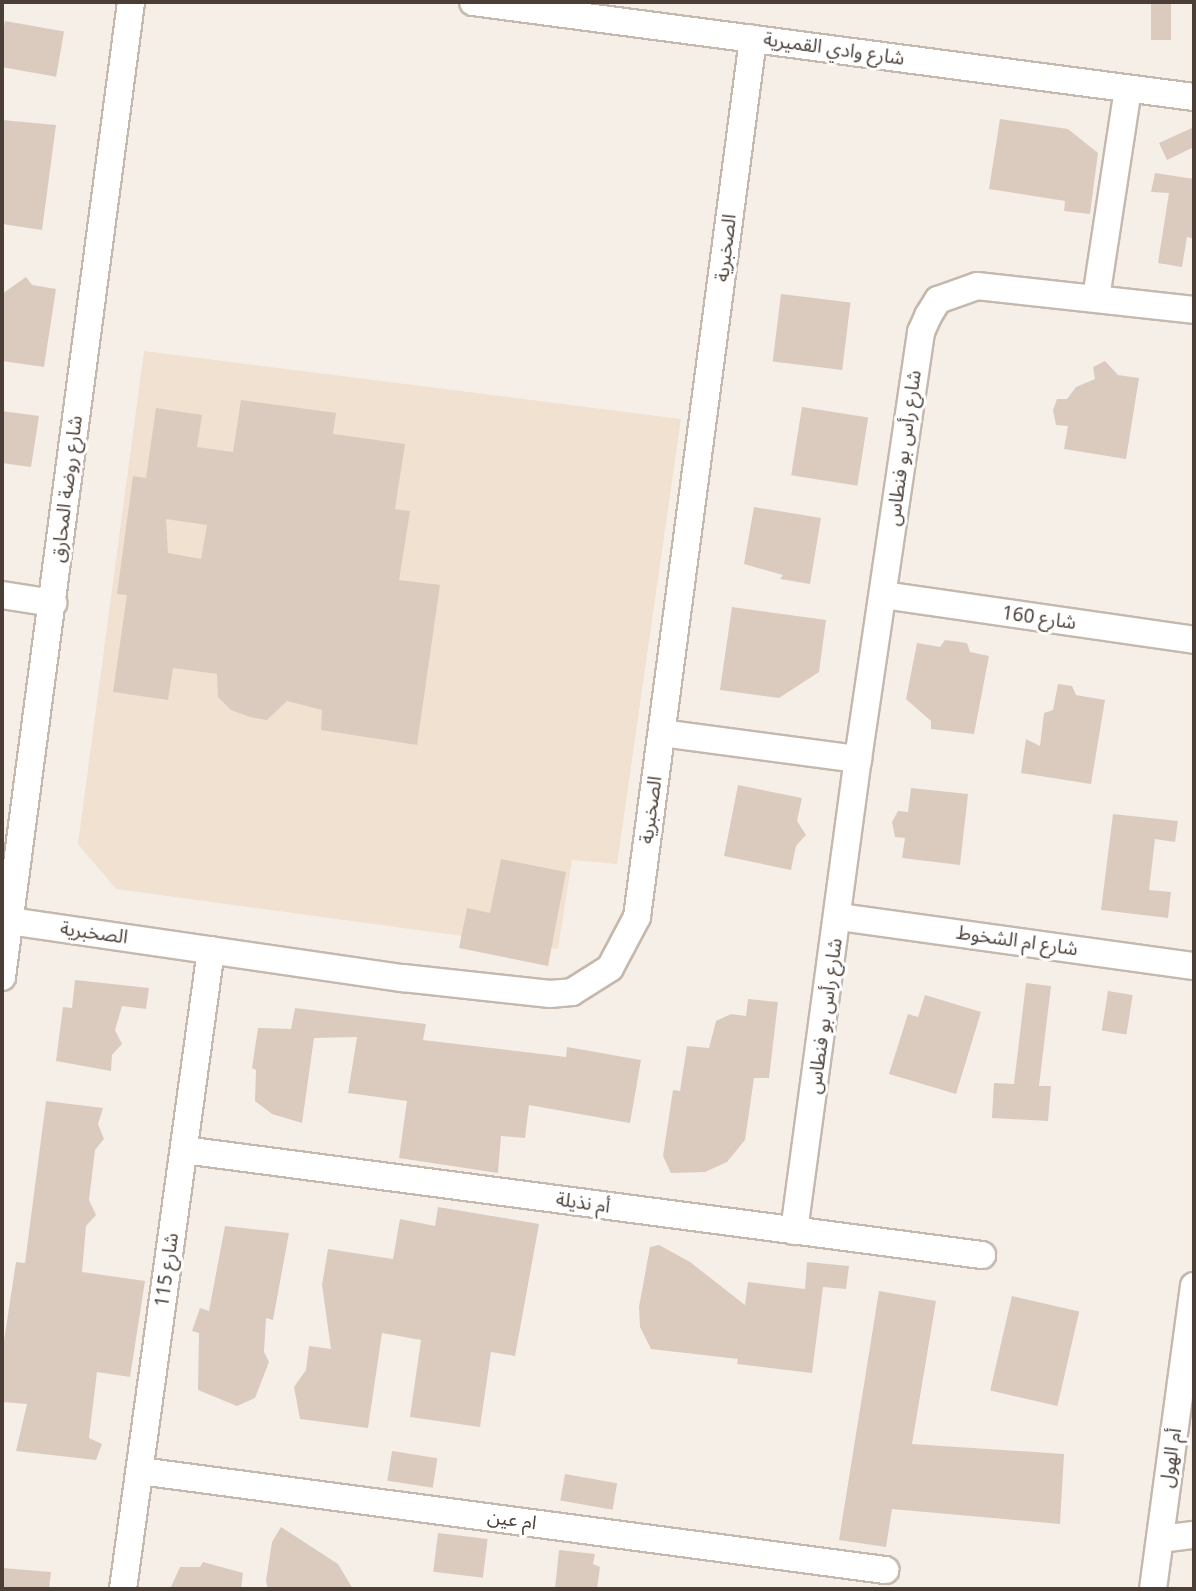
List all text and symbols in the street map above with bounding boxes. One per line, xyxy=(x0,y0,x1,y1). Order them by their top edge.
street label: شارع وادي القميرية xyxy=(762,28,906,70)
street label: الصخبرية xyxy=(711,213,741,283)
street label: شارع رأس بو فنطاس xyxy=(882,369,926,527)
street label: شارع روضة المحارق xyxy=(47,414,87,564)
street label: شارع 160 xyxy=(1000,602,1078,634)
street label: الصخبرية xyxy=(635,775,667,845)
street label: الصخبرية xyxy=(59,917,129,949)
street label: شارع ام الشخوط xyxy=(955,921,1079,961)
street label: شارع رأس بو فنطاس xyxy=(803,937,847,1095)
street label: أم نذيلة xyxy=(554,1188,612,1218)
street label: شارع 115 xyxy=(151,1231,183,1309)
street label: أم الهول xyxy=(1156,1427,1186,1489)
street label: ام عين xyxy=(486,1505,538,1535)

